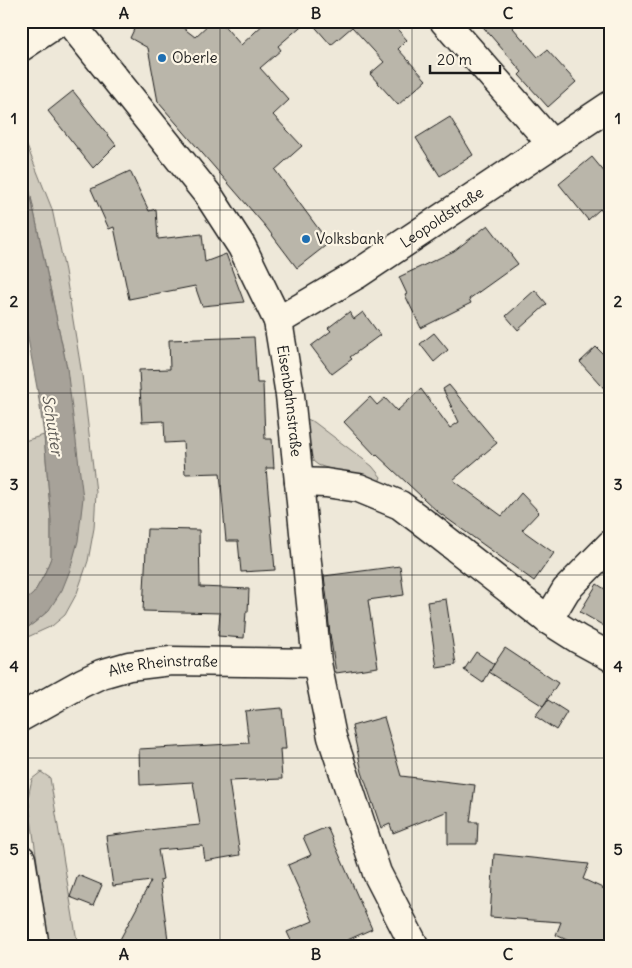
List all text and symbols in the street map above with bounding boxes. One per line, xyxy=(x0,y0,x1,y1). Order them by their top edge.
text: A xyxy=(119,3,129,23)
text: B xyxy=(311,3,322,23)
text: C xyxy=(503,3,514,23)
scale bar xyxy=(430,42,500,74)
place label: Oberle xyxy=(172,48,218,67)
text: 20 m xyxy=(437,50,472,69)
marker: Oberle xyxy=(156,52,168,64)
text: 1 xyxy=(11,108,17,128)
text: 1 xyxy=(615,108,621,128)
street label: Leopoldstraße xyxy=(397,183,487,252)
place label: Volksbank xyxy=(316,229,385,248)
marker: Volksbank xyxy=(300,233,312,245)
text: 2 xyxy=(10,291,19,311)
text: 2 xyxy=(614,291,623,311)
street label: Eisenbahnstraße xyxy=(273,344,306,458)
water label: Schutter xyxy=(38,393,68,459)
text: 3 xyxy=(9,474,19,494)
text: 3 xyxy=(613,474,623,494)
street label: Alte Rheinstraße xyxy=(106,651,218,681)
text: 4 xyxy=(9,656,19,676)
text: 4 xyxy=(613,656,623,676)
text: 5 xyxy=(9,839,19,859)
text: 5 xyxy=(613,839,623,859)
text: A xyxy=(119,944,129,964)
text: B xyxy=(311,944,322,964)
text: C xyxy=(503,944,514,964)

